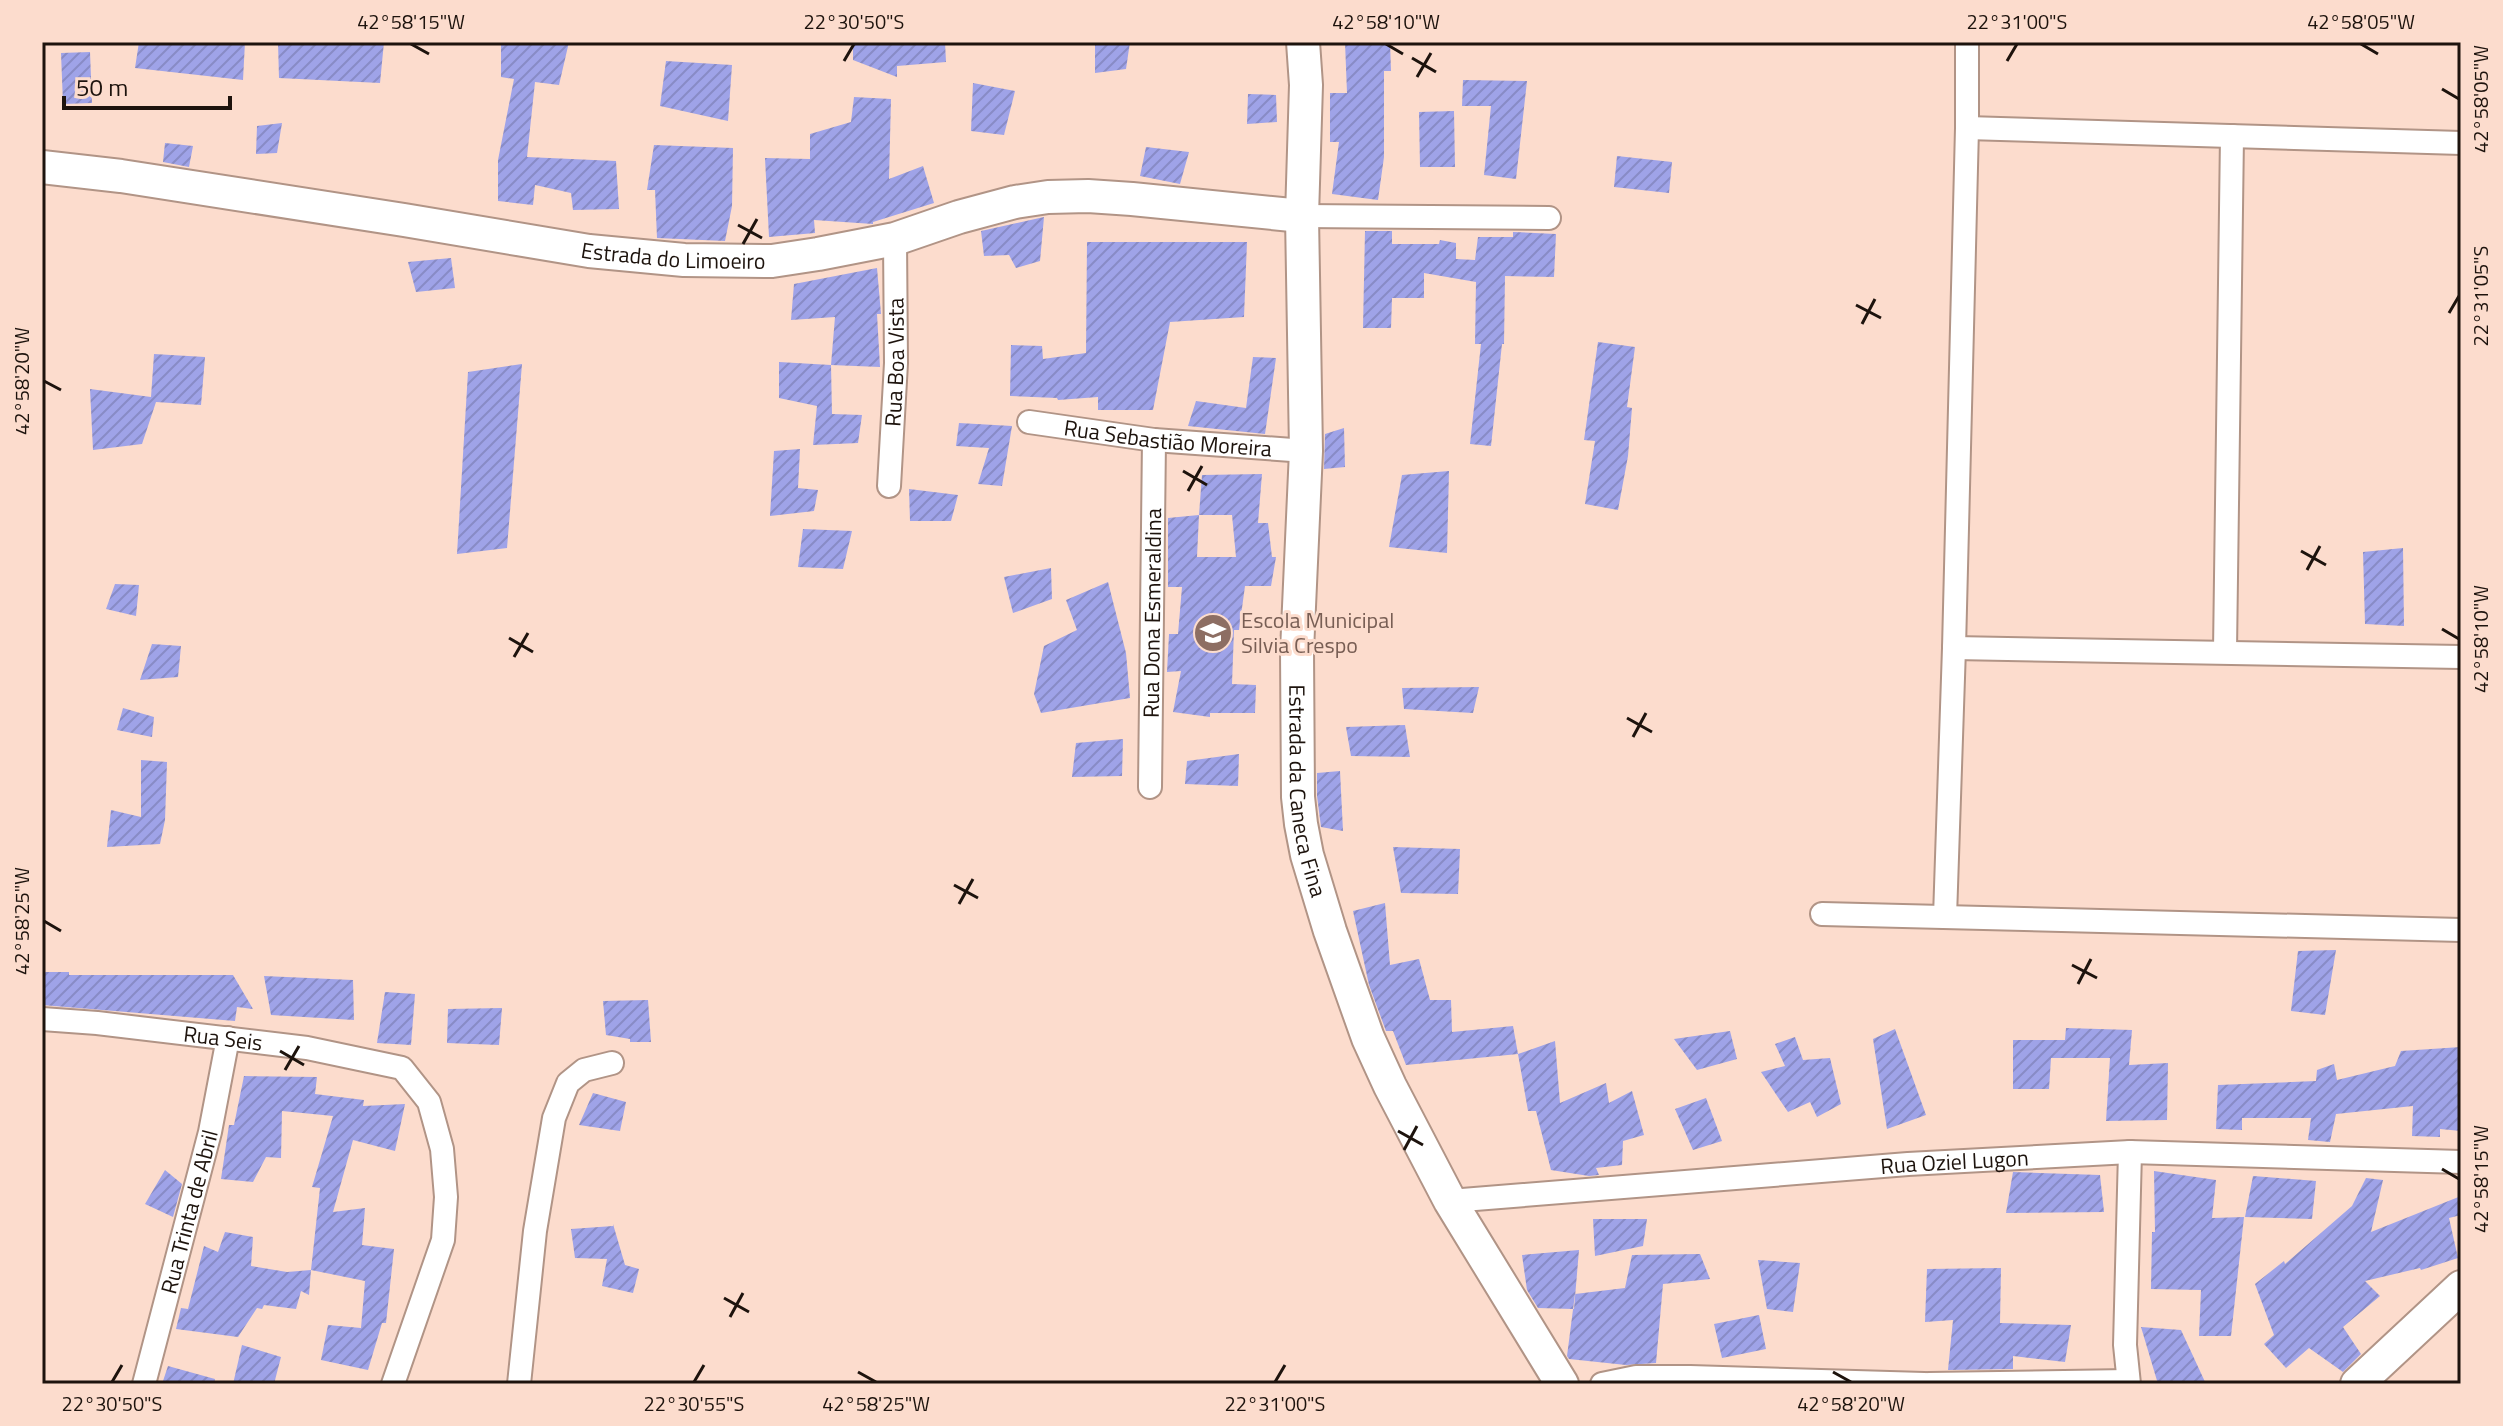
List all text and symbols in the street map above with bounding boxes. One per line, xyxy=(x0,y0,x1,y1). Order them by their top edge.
text: 42°58'15"W xyxy=(357,6,465,37)
text: 22°30'50"S xyxy=(804,6,904,37)
text: 42°58'10"W xyxy=(1332,6,1440,37)
text: 22°31'00"S xyxy=(1967,6,2067,37)
text: 42°58'05"W xyxy=(2307,6,2415,37)
text: 42°58'05"W xyxy=(2465,45,2496,153)
scale bar xyxy=(64,60,230,110)
text: 50 m xyxy=(76,69,128,105)
street label: Estrada do Limoeiro xyxy=(578,233,766,278)
text: 22°31'05"S xyxy=(2465,246,2496,346)
street label: Rua Boa Vista xyxy=(875,298,913,427)
text: 42°58'20"W xyxy=(6,327,37,435)
street label: Rua Sebastião Moreira xyxy=(1062,410,1273,465)
street label: Rua Dona Esmeraldina xyxy=(1134,508,1170,718)
text: 42°58'10"W xyxy=(2465,585,2496,693)
place label: Escola Municipal Silvia Crespo xyxy=(1241,603,1394,662)
school or university icon: Escola Municipal Silvia Crespo xyxy=(1192,612,1234,654)
street label: Estrada da Caneca Fina xyxy=(1280,684,1336,901)
text: 42°58'25"W xyxy=(6,867,37,975)
street label: Rua Seis xyxy=(182,1016,264,1060)
text: 42°58'15"W xyxy=(2465,1125,2496,1233)
street label: Rua Trinta de Abril xyxy=(151,1126,227,1298)
street label: Rua Oziel Lugon xyxy=(1879,1141,2029,1183)
text: 22°30'50"S xyxy=(62,1388,162,1419)
text: 22°30'55"S xyxy=(644,1388,744,1419)
text: 42°58'25"W xyxy=(822,1388,930,1419)
text: 22°31'00"S xyxy=(1225,1388,1325,1419)
text: 42°58'20"W xyxy=(1797,1388,1905,1419)

